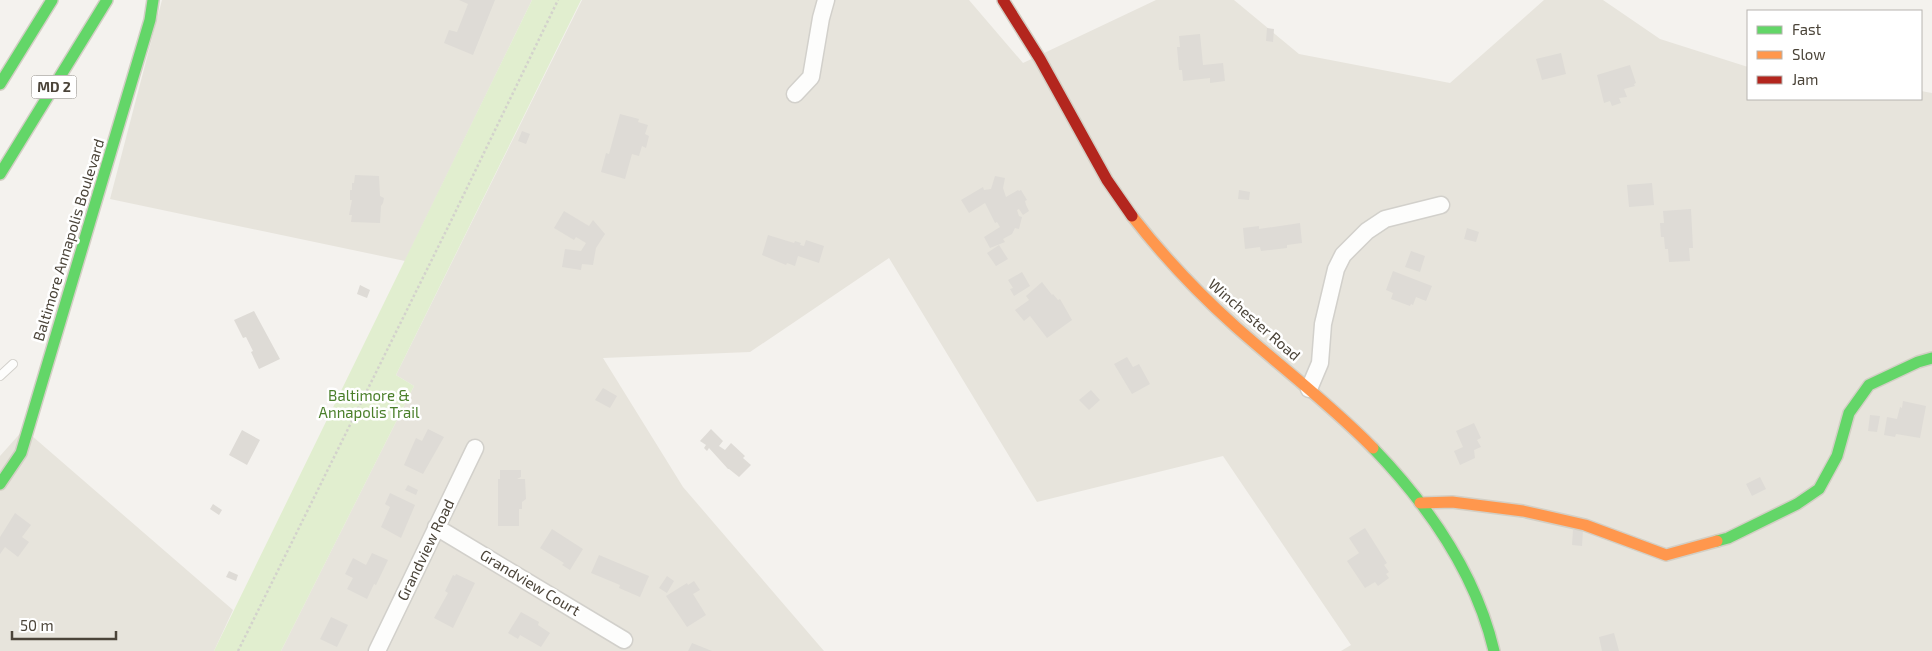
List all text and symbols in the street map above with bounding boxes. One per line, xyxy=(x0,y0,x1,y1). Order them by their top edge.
legend xyxy=(1747,10,1922,100)
text: Fast xyxy=(1792,20,1822,38)
text: Slow xyxy=(1792,45,1826,63)
text: Jam xyxy=(1792,70,1818,88)
road number: MD 2 xyxy=(32,75,76,98)
street label: Baltimore Annapolis Boulevard xyxy=(29,136,107,343)
street label: Winchester Road xyxy=(1205,274,1304,364)
park label: Baltimore & Annapolis Trail xyxy=(319,386,420,421)
street label: Grandview Road xyxy=(393,496,457,603)
street label: Grandview Court xyxy=(477,545,584,619)
scale bar xyxy=(12,608,116,640)
text: 50 m xyxy=(20,616,54,634)

